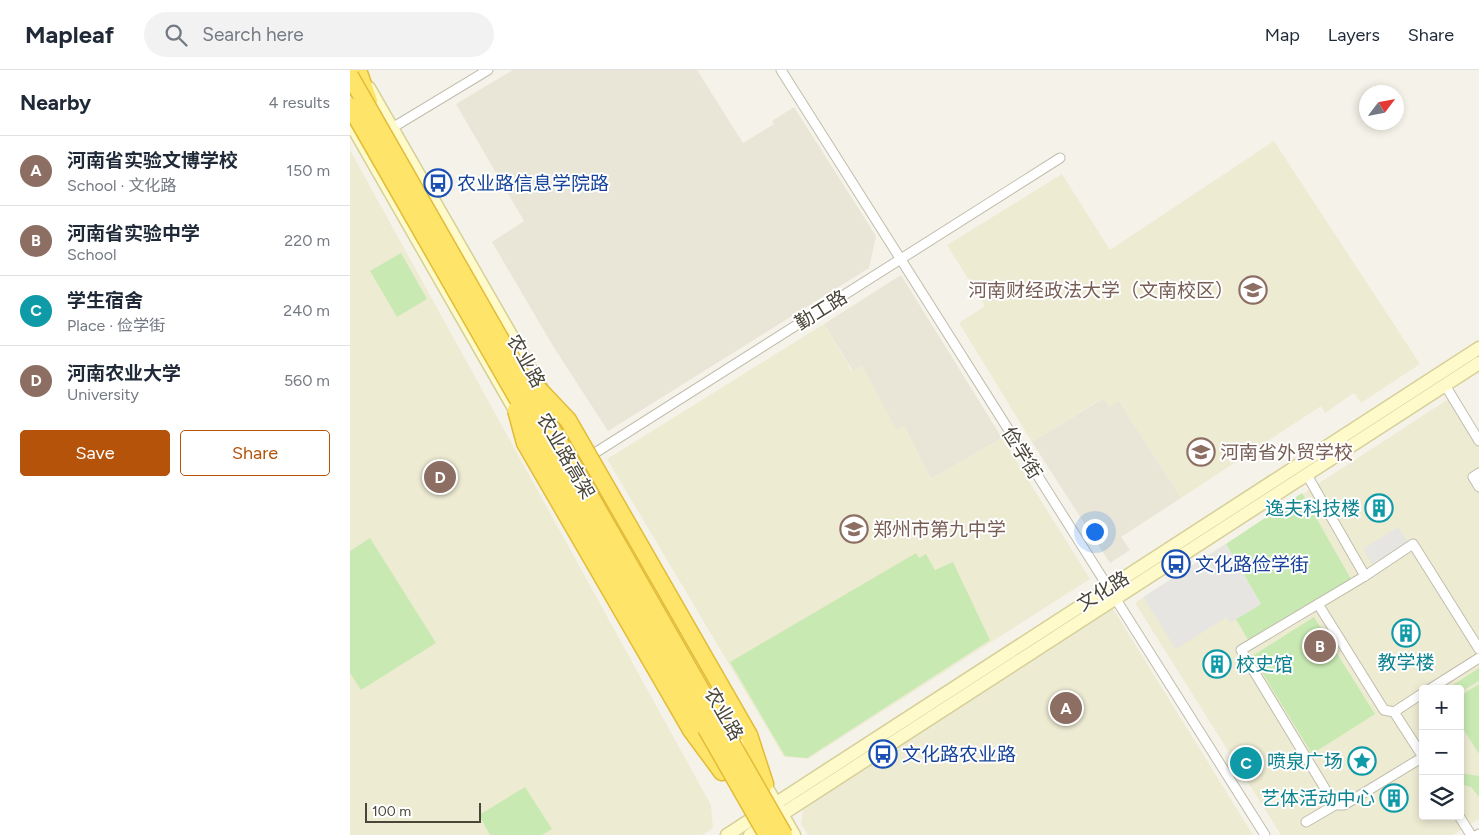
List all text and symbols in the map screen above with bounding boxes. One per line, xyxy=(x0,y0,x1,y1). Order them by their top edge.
search box xyxy=(144,12,494,57)
text: Mapleaf xyxy=(25,20,114,49)
icon: search xyxy=(162,21,190,49)
text: Search here xyxy=(202,23,304,46)
text: Map xyxy=(1265,24,1300,46)
text: Layers xyxy=(1328,24,1380,46)
text: Share xyxy=(1408,24,1454,46)
north arrow xyxy=(1359,85,1404,130)
text: Nearby xyxy=(20,90,91,115)
text: 4 results xyxy=(269,93,330,112)
text: 河南省实验文博学校 xyxy=(67,149,238,172)
text: A xyxy=(30,161,42,180)
text: 150 m xyxy=(286,161,330,180)
bus stop icon: 农业路信息学院路 xyxy=(423,168,453,198)
place label: 农业路信息学院路 xyxy=(457,172,609,195)
text: School · 文化路 xyxy=(67,176,176,195)
text: 河南省实验中学 xyxy=(67,222,200,245)
text: B xyxy=(31,231,41,250)
text: 220 m xyxy=(284,231,330,250)
text: School xyxy=(67,245,117,264)
school or university icon: 河南财经政法大学（文南校区） xyxy=(1238,275,1268,305)
place label: 河南财经政法大学（文南校区） xyxy=(968,279,1234,302)
street label: 勤工路 xyxy=(791,285,851,335)
text: 学生宿舍 xyxy=(67,289,143,312)
text: C xyxy=(30,301,42,320)
text: 240 m xyxy=(283,301,330,320)
text: Place · 俭学街 xyxy=(67,316,165,335)
street label: 农业路 xyxy=(502,330,550,392)
text: 河南农业大学 xyxy=(67,362,181,385)
text: D xyxy=(30,371,42,390)
text: 560 m xyxy=(284,371,330,390)
text: University xyxy=(67,385,139,404)
street label: 农业路高架 xyxy=(532,409,600,503)
street label: 俭学街 xyxy=(997,423,1047,483)
button: Save xyxy=(20,430,170,476)
button: Share xyxy=(180,430,330,476)
school or university icon: 河南省外贸学校 xyxy=(1186,437,1216,467)
place label: 河南省外贸学校 xyxy=(1220,441,1353,464)
pin: D xyxy=(424,458,456,496)
building icon: 逸夫科技楼 xyxy=(1364,493,1394,523)
place label: 逸夫科技楼 xyxy=(1265,497,1360,520)
school or university icon: 郑州市第九中学 xyxy=(839,514,869,544)
place label: 郑州市第九中学 xyxy=(873,518,1006,541)
your location xyxy=(1082,519,1108,545)
bus stop icon: 文化路俭学街 xyxy=(1161,549,1191,579)
place label: 文化路俭学街 xyxy=(1195,553,1309,576)
street label: 文化路 xyxy=(1073,566,1133,616)
building icon: 教学楼 xyxy=(1391,618,1421,648)
pin: B xyxy=(1304,627,1336,665)
building icon: 校史馆 xyxy=(1202,649,1232,679)
place label: 教学楼 xyxy=(1377,651,1435,674)
place label: 校史馆 xyxy=(1236,653,1293,676)
street label: 农业路 xyxy=(700,684,748,744)
map controls xyxy=(1419,685,1464,820)
button: + xyxy=(1419,685,1464,730)
pin: A xyxy=(1050,689,1082,727)
button: − xyxy=(1419,730,1464,775)
bus stop icon: 文化路农业路 xyxy=(868,739,898,769)
place label: 文化路农业路 xyxy=(902,743,1016,766)
pin: C xyxy=(1230,744,1262,782)
place icon: 喷泉广场 xyxy=(1347,746,1377,776)
place label: 喷泉广场 xyxy=(1267,750,1343,773)
button: layers xyxy=(1419,775,1464,820)
building icon: 艺体活动中心 xyxy=(1379,783,1409,813)
place label: 艺体活动中心 xyxy=(1261,787,1375,810)
scale bar xyxy=(365,800,481,823)
text: 100 m xyxy=(372,803,411,820)

